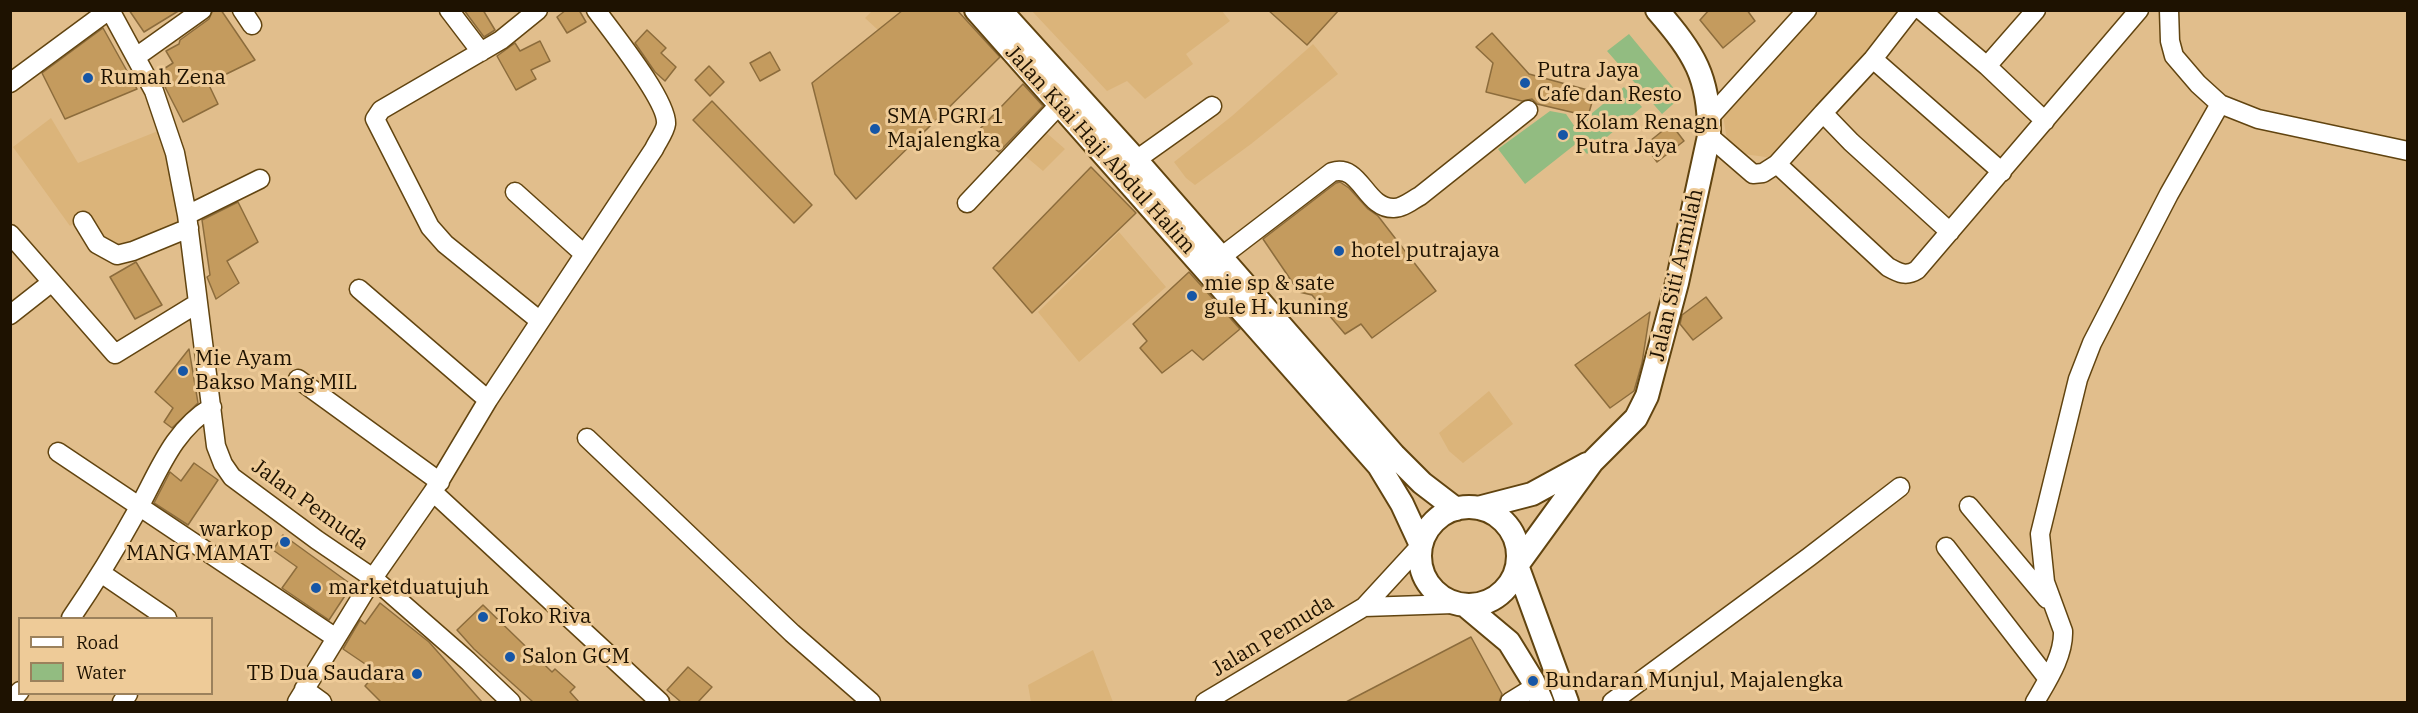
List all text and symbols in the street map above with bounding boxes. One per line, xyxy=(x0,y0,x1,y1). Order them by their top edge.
street label: Jalan Kiai Haji Abdul Halim xyxy=(1000,40,1200,260)
place label: Putra Jaya Cafe dan Resto xyxy=(1537,58,1682,108)
place label: Rumah Zena xyxy=(100,65,226,91)
marker: Rumah Zena xyxy=(81,71,95,85)
marker: Putra Jaya Cafe dan Resto xyxy=(1518,76,1532,90)
place label: SMA PGRI 1 Majalengka xyxy=(887,104,1004,154)
place label: Kolam Renagn Putra Jaya xyxy=(1575,110,1718,160)
marker: SMA PGRI 1 Majalengka xyxy=(868,122,882,136)
marker: Kolam Renagn Putra Jaya xyxy=(1556,128,1570,142)
street label: Jalan Siti Armilah xyxy=(1645,186,1709,364)
place label: hotel putrajaya xyxy=(1351,238,1500,264)
marker: hotel putrajaya xyxy=(1332,244,1346,258)
place label: mie sp & sate gule H. kuning xyxy=(1204,271,1348,321)
marker: mie sp & sate gule H. kuning xyxy=(1185,289,1199,303)
place label: Mie Ayam Bakso Mang MIL xyxy=(195,346,357,396)
marker: Mie Ayam Bakso Mang MIL xyxy=(176,364,190,378)
street label: Jalan Pemuda xyxy=(247,454,373,556)
place label: warkop MANG MAMAT xyxy=(126,517,273,567)
marker: warkop MANG MAMAT xyxy=(278,535,292,549)
place label: marketduatujuh xyxy=(328,575,489,601)
marker: marketduatujuh xyxy=(309,581,323,595)
street label: Jalan Pemuda xyxy=(1207,590,1339,682)
place label: Toko Riva xyxy=(495,604,591,630)
marker: Toko Riva xyxy=(476,610,490,624)
legend xyxy=(18,617,213,695)
text: Road xyxy=(76,631,119,654)
place label: Salon GCM xyxy=(522,644,630,670)
marker: Salon GCM xyxy=(503,650,517,664)
text: Water xyxy=(76,661,126,684)
place label: TB Dua Saudara xyxy=(246,661,405,687)
marker: TB Dua Saudara xyxy=(410,667,424,681)
place label: Bundaran Munjul, Majalengka xyxy=(1545,668,1843,694)
marker: Bundaran Munjul, Majalengka xyxy=(1526,674,1540,688)

